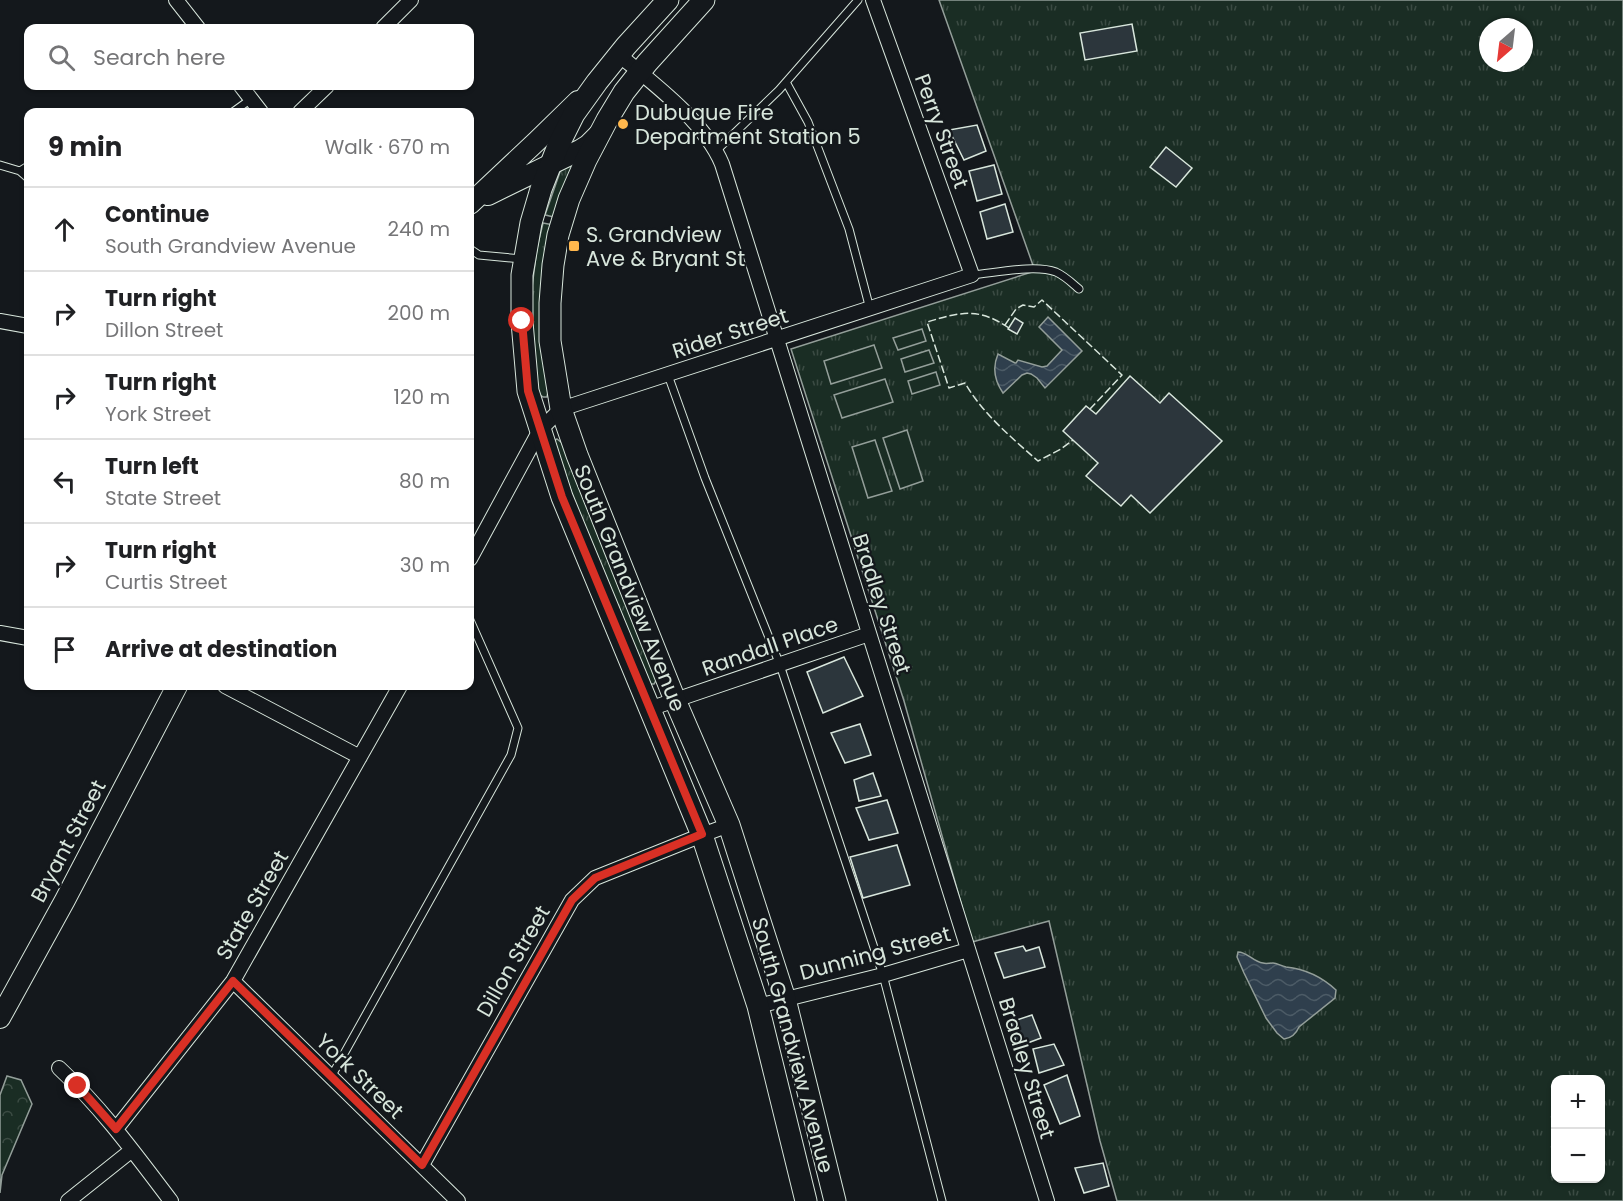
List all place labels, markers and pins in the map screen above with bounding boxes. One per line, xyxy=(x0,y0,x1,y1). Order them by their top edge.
place label: Dubuque Fire Department Station 5 xyxy=(635,98,861,151)
marker: Dubuque Fire Department Station 5 xyxy=(616,117,630,131)
place label: S. Grandview Ave & Bryant St xyxy=(586,220,745,273)
marker: S. Grandview Ave & Bryant St xyxy=(567,239,581,253)

